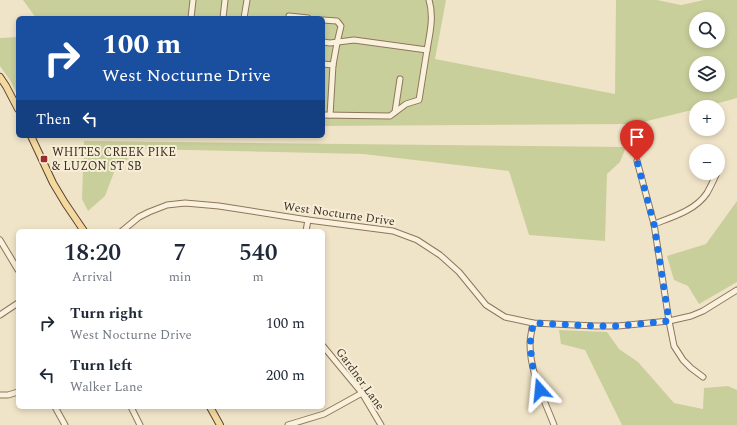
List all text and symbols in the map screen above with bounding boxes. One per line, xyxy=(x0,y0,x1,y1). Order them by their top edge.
map controls xyxy=(689,12,725,180)
button: search xyxy=(689,12,725,48)
text: 100 m xyxy=(102,23,181,66)
icon: right xyxy=(36,32,88,84)
button: layers xyxy=(689,56,725,92)
text: West Nocturne Drive xyxy=(102,62,271,89)
button: + xyxy=(689,100,725,136)
text: Then xyxy=(36,108,71,131)
icon: left xyxy=(79,108,101,130)
pin xyxy=(620,120,654,161)
icon: arrive xyxy=(626,126,648,148)
place label: WHITES CREEK PIKE & LUZON ST SB xyxy=(52,143,176,176)
button: − xyxy=(689,144,725,180)
marker: WHITES CREEK PIKE & LUZON ST SB xyxy=(39,154,49,164)
street label: West Nocturne Drive xyxy=(282,197,396,231)
text: 18:20 xyxy=(63,235,121,271)
text: 7 xyxy=(174,235,186,271)
text: 540 xyxy=(239,235,278,271)
text: Arrival xyxy=(72,267,113,287)
text: min xyxy=(169,267,191,287)
text: m xyxy=(253,267,264,287)
text: Turn right xyxy=(70,302,143,325)
icon: right xyxy=(36,312,58,334)
text: 100 m xyxy=(266,312,305,335)
text: West Nocturne Drive xyxy=(70,325,192,345)
street label: Gardner Lane xyxy=(331,344,389,414)
text: Turn left xyxy=(70,354,132,377)
icon: left xyxy=(36,364,58,386)
text: 200 m xyxy=(266,364,305,387)
position arrow xyxy=(519,369,561,411)
text: Walker Lane xyxy=(70,377,143,397)

